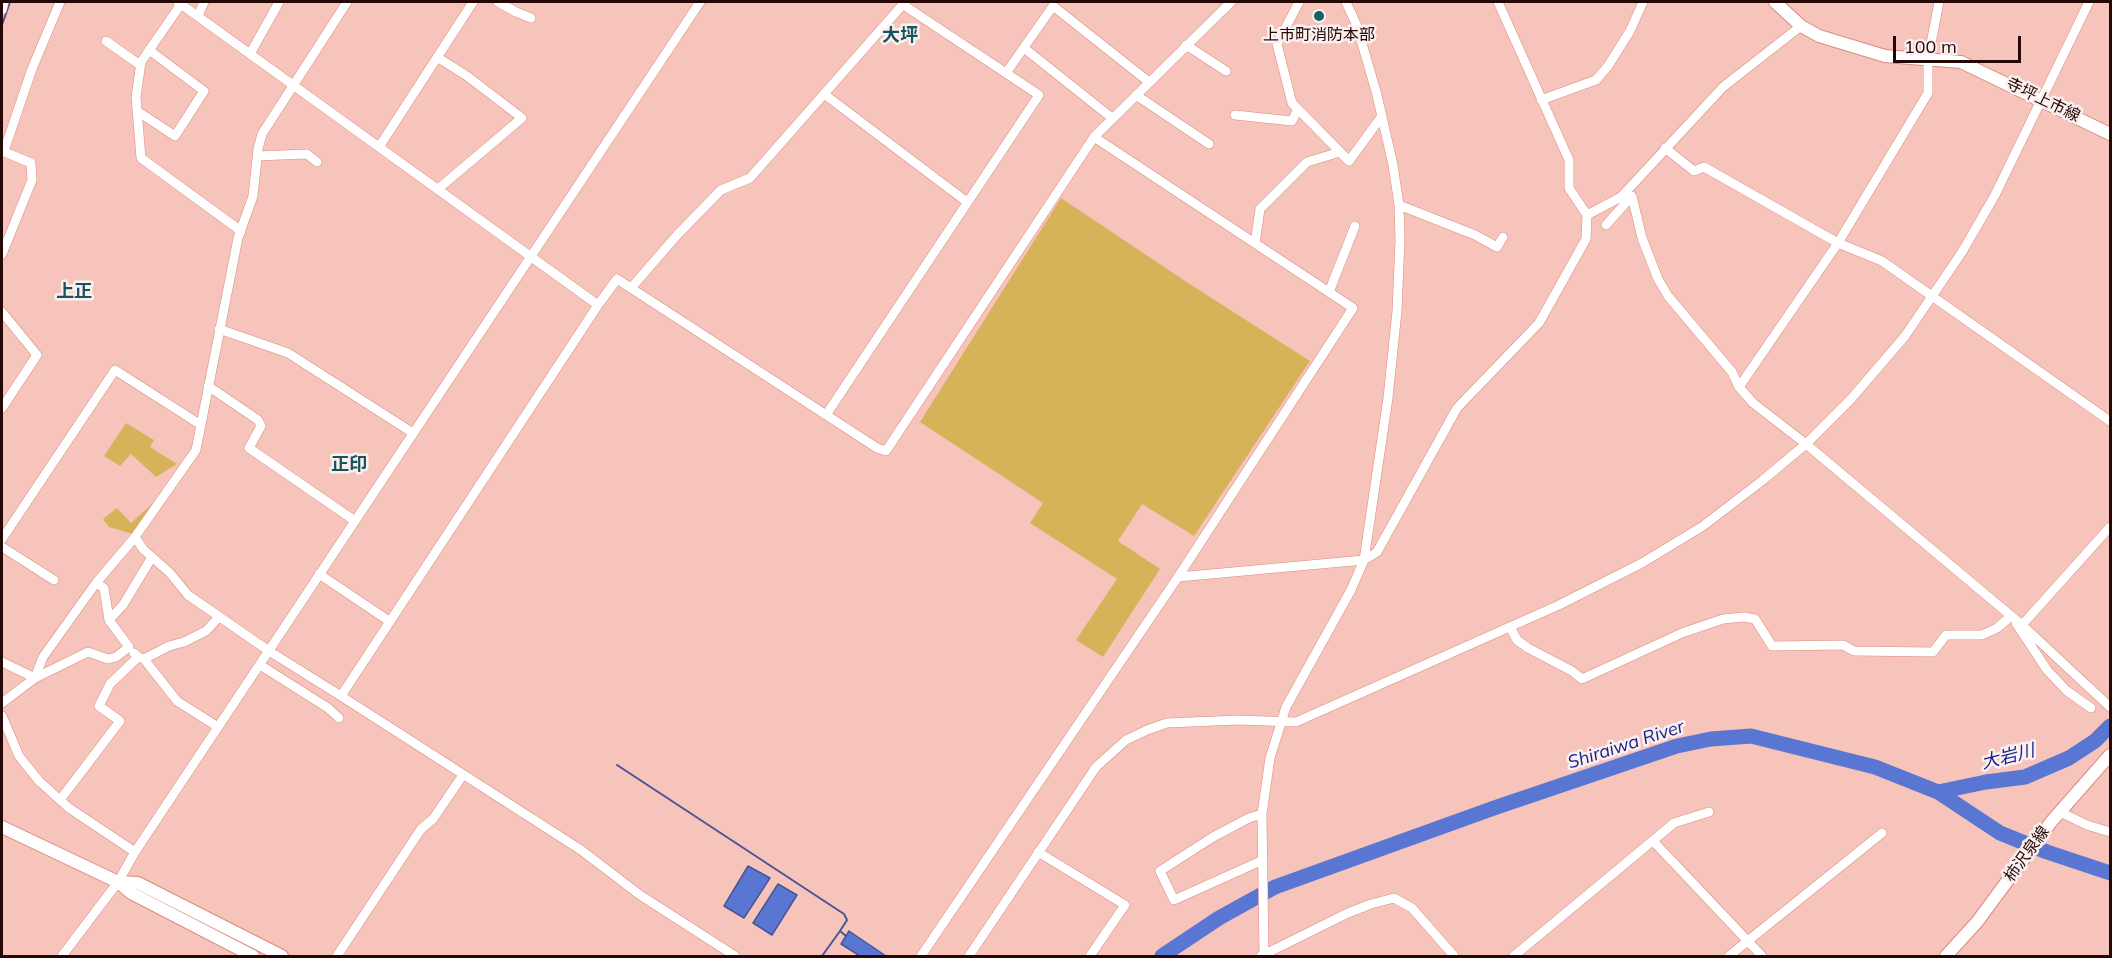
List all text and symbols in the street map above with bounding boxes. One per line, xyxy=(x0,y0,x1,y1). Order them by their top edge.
marker: 上市町消防本部 xyxy=(1312,9,1326,23)
scale bar xyxy=(1896,24,2024,62)
district label: 大坪 xyxy=(882,25,918,47)
place label: 上市町消防本部 xyxy=(1263,25,1375,45)
text: 100 m xyxy=(1904,35,1957,58)
street label: 寺坪上市線 xyxy=(2003,74,2083,126)
district label: 上正 xyxy=(56,281,92,303)
district label: 正印 xyxy=(331,454,367,476)
water label: Shiraiwa River xyxy=(1565,716,1687,774)
water label: 大岩川 xyxy=(1979,740,2037,774)
street label: 柿沢泉線 xyxy=(2000,822,2054,886)

